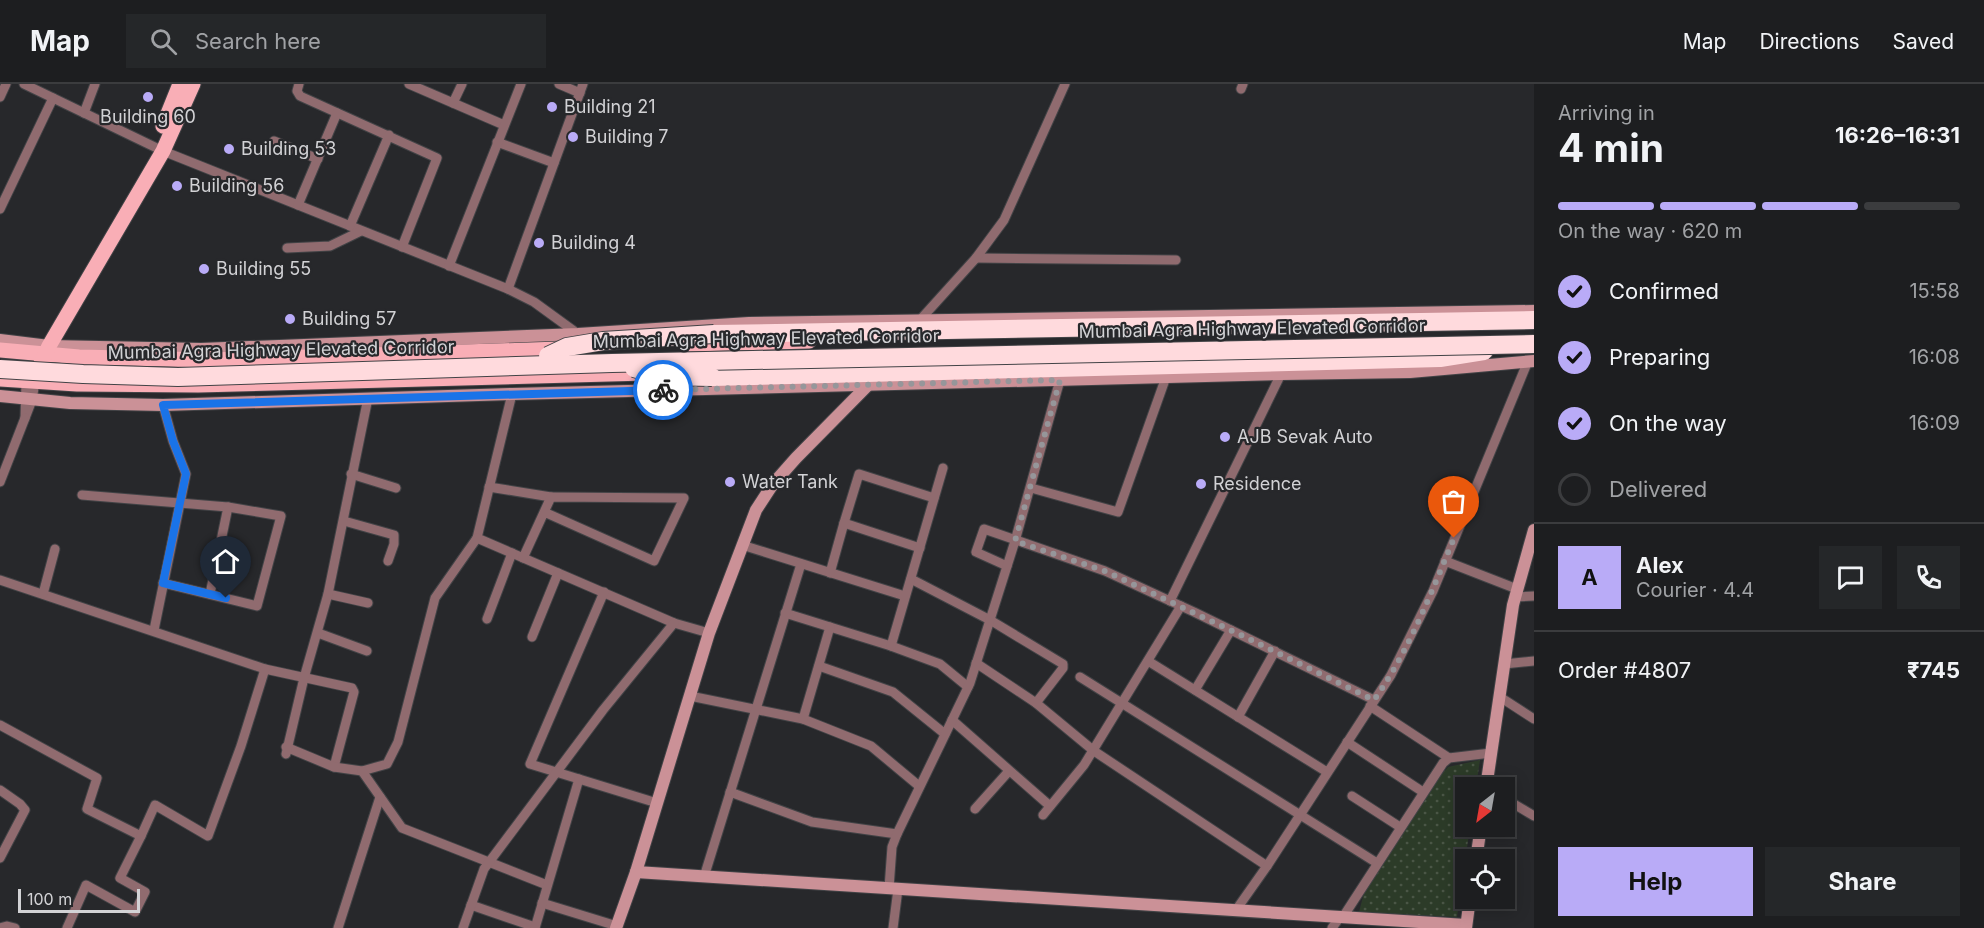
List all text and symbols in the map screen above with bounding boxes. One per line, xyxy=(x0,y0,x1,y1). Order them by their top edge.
search box xyxy=(126,14,546,68)
text: Map xyxy=(30,24,90,58)
icon: search xyxy=(147,25,180,58)
text: Search here xyxy=(195,28,321,54)
text: Map xyxy=(1683,29,1726,54)
text: Directions xyxy=(1759,29,1860,54)
text: Saved xyxy=(1893,29,1954,54)
marker: Building 60 xyxy=(141,90,155,104)
place label: Building 21 xyxy=(564,96,656,117)
marker: Building 21 xyxy=(545,100,559,114)
text: Arriving in xyxy=(1558,101,1655,125)
place label: Building 60 xyxy=(100,106,196,127)
text: 16:26–16:31 xyxy=(1835,122,1960,148)
text: 4 min xyxy=(1558,124,1664,171)
place label: Building 7 xyxy=(585,126,668,147)
marker: Building 7 xyxy=(566,130,580,144)
place label: Building 53 xyxy=(241,138,336,159)
marker: Building 53 xyxy=(222,142,236,156)
place label: Building 56 xyxy=(189,175,284,196)
marker: Building 56 xyxy=(170,179,184,193)
text: On the way · 620 m xyxy=(1558,219,1742,243)
place label: Building 4 xyxy=(551,232,636,253)
marker: Building 4 xyxy=(532,236,546,250)
place label: Building 55 xyxy=(216,258,311,279)
marker: Building 55 xyxy=(197,262,211,276)
icon: check xyxy=(1558,275,1591,308)
text: Confirmed xyxy=(1609,278,1719,304)
text: 15:58 xyxy=(1909,279,1960,303)
place label: Building 57 xyxy=(302,308,396,329)
marker: Building 57 xyxy=(283,312,297,326)
street label: Mumbai Agra Highway Elevated Corridor xyxy=(1078,315,1426,342)
street label: Mumbai Agra Highway Elevated Corridor xyxy=(592,325,940,352)
street label: Mumbai Agra Highway Elevated Corridor xyxy=(107,336,455,363)
icon: check xyxy=(1558,341,1591,374)
text: Preparing xyxy=(1609,344,1710,370)
text: 16:08 xyxy=(1909,345,1960,369)
courier xyxy=(633,360,693,420)
icon: bike xyxy=(647,374,680,407)
icon: check xyxy=(1558,407,1591,440)
text: On the way xyxy=(1609,410,1727,436)
text: 16:09 xyxy=(1909,411,1960,435)
place label: AJB Sevak Auto xyxy=(1237,426,1373,447)
marker: AJB Sevak Auto xyxy=(1218,430,1232,444)
place label: Water Tank xyxy=(742,471,838,492)
place label: Residence xyxy=(1213,473,1302,494)
marker: Water Tank xyxy=(723,475,737,489)
pin xyxy=(1428,476,1479,538)
text: Delivered xyxy=(1609,476,1707,502)
marker: Residence xyxy=(1194,477,1208,491)
icon: bag xyxy=(1437,485,1470,518)
pin xyxy=(200,536,251,598)
icon: home xyxy=(209,545,242,578)
button: chat xyxy=(1819,546,1882,609)
button: phone xyxy=(1897,546,1960,609)
text: Alex xyxy=(1636,552,1684,578)
text: A xyxy=(1581,564,1598,590)
text: Courier · 4.4 xyxy=(1636,578,1754,602)
text: Order #4807 xyxy=(1558,657,1691,683)
text: ₹745 xyxy=(1907,657,1960,683)
north arrow xyxy=(1455,777,1515,837)
map controls xyxy=(1455,777,1515,909)
button: Help xyxy=(1558,847,1753,916)
button: Share xyxy=(1765,847,1960,916)
button: locate xyxy=(1455,849,1515,909)
scale bar xyxy=(18,886,140,914)
text: 100 m xyxy=(27,889,72,909)

